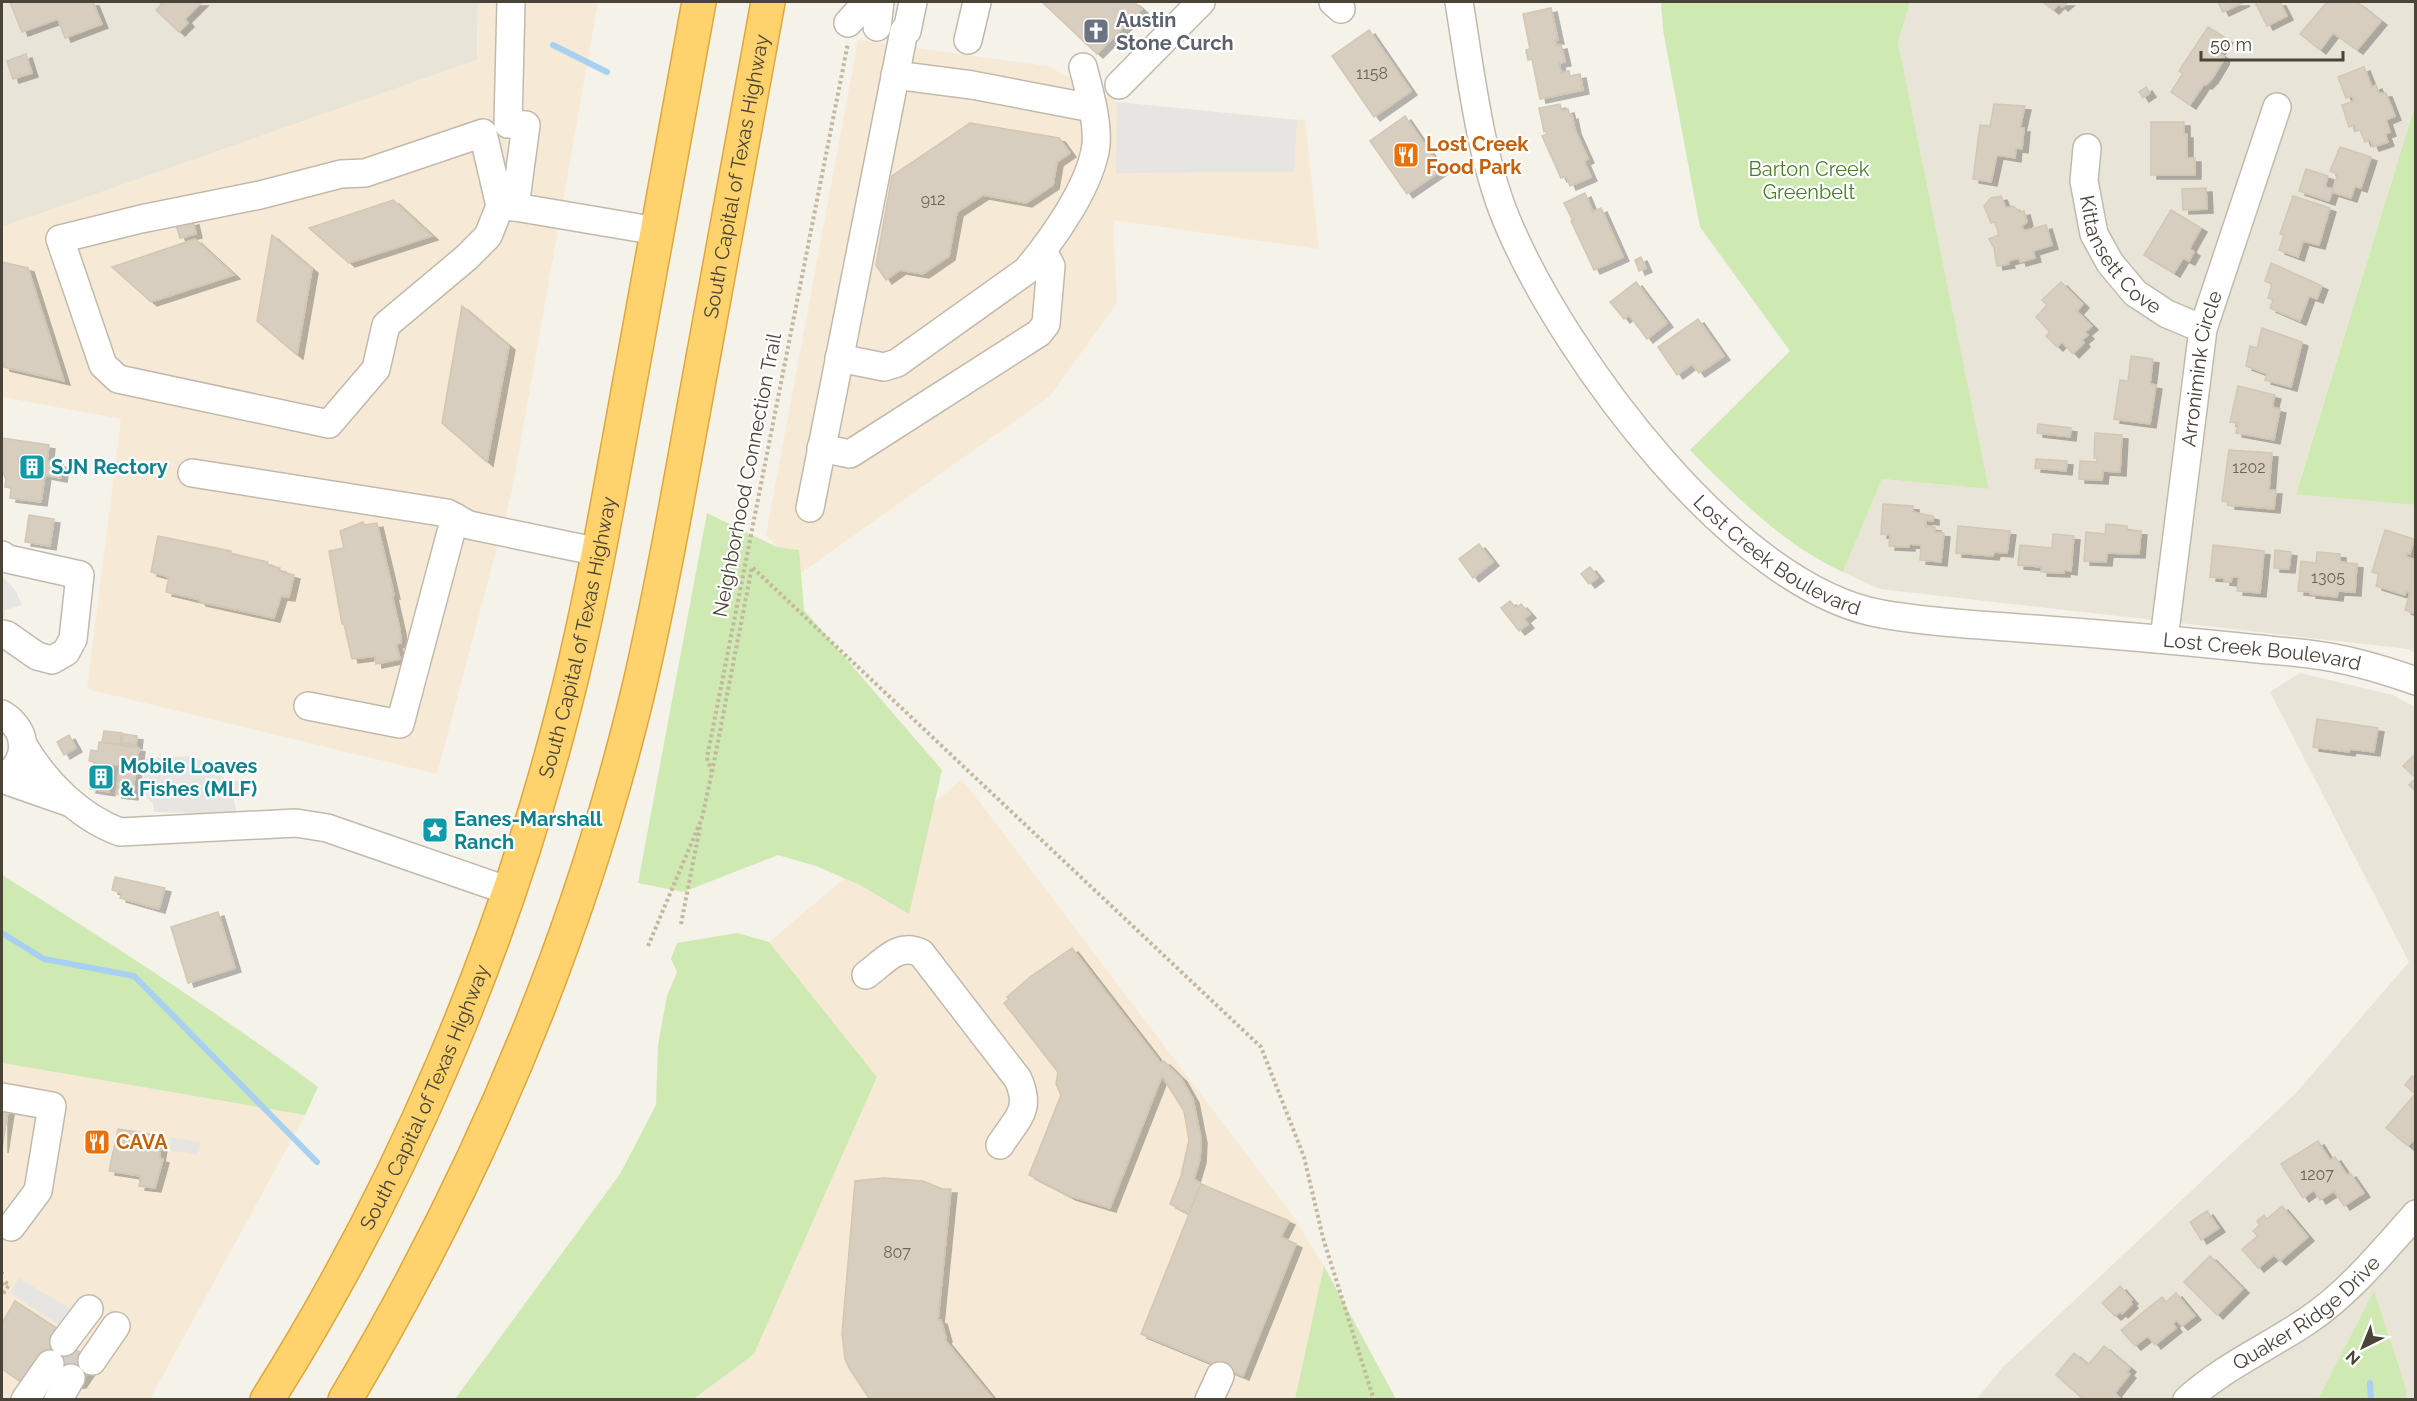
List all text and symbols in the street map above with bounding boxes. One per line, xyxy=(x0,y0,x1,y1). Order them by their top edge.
place label: Austin Stone Curch xyxy=(1116,8,1234,55)
church icon: Austin Stone Curch xyxy=(1081,16,1111,46)
scale bar xyxy=(2201,24,2344,62)
street label: South Capital of Texas Highway xyxy=(698,32,774,320)
text: 50 m xyxy=(2210,34,2252,55)
house number: 1158 xyxy=(1356,64,1388,83)
place label: Lost Creek Food Park xyxy=(1426,132,1529,179)
restaurant icon: Lost Creek Food Park xyxy=(1391,140,1421,170)
park label: Barton Creek Greenbelt xyxy=(1749,157,1870,204)
house number: 912 xyxy=(921,190,945,209)
street label: Kittansett Cove xyxy=(2075,193,2166,319)
street label: Arronimink Circle xyxy=(2176,287,2227,448)
street label: Neighborhood Connection Trail xyxy=(708,331,786,619)
building icon: SJN Rectory xyxy=(17,452,47,482)
place label: SJN Rectory xyxy=(51,455,168,479)
house number: 1202 xyxy=(2232,458,2266,477)
street label: Lost Creek Boulevard xyxy=(1689,490,1864,620)
street label: South Capital of Texas Highway xyxy=(534,494,621,781)
house number: 1305 xyxy=(2311,568,2345,587)
street label: Lost Creek Boulevard xyxy=(2162,628,2363,675)
place label: Mobile Loaves & Fishes (MLF) xyxy=(120,754,258,801)
building icon: Mobile Loaves & Fishes (MLF) xyxy=(86,762,116,792)
place label: Eanes-Marshall Ranch xyxy=(454,807,603,854)
place icon: Eanes-Marshall Ranch xyxy=(420,815,450,845)
street label: South Capital of Texas Highway xyxy=(355,961,494,1234)
restaurant icon: CAVA xyxy=(82,1127,112,1157)
place label: CAVA xyxy=(116,1130,168,1154)
house number: 1207 xyxy=(2300,1165,2334,1184)
house number: 807 xyxy=(883,1243,911,1262)
street label: Quaker Ridge Drive xyxy=(2228,1251,2385,1375)
north arrow xyxy=(2333,1317,2393,1377)
text: N xyxy=(2342,1346,2364,1369)

